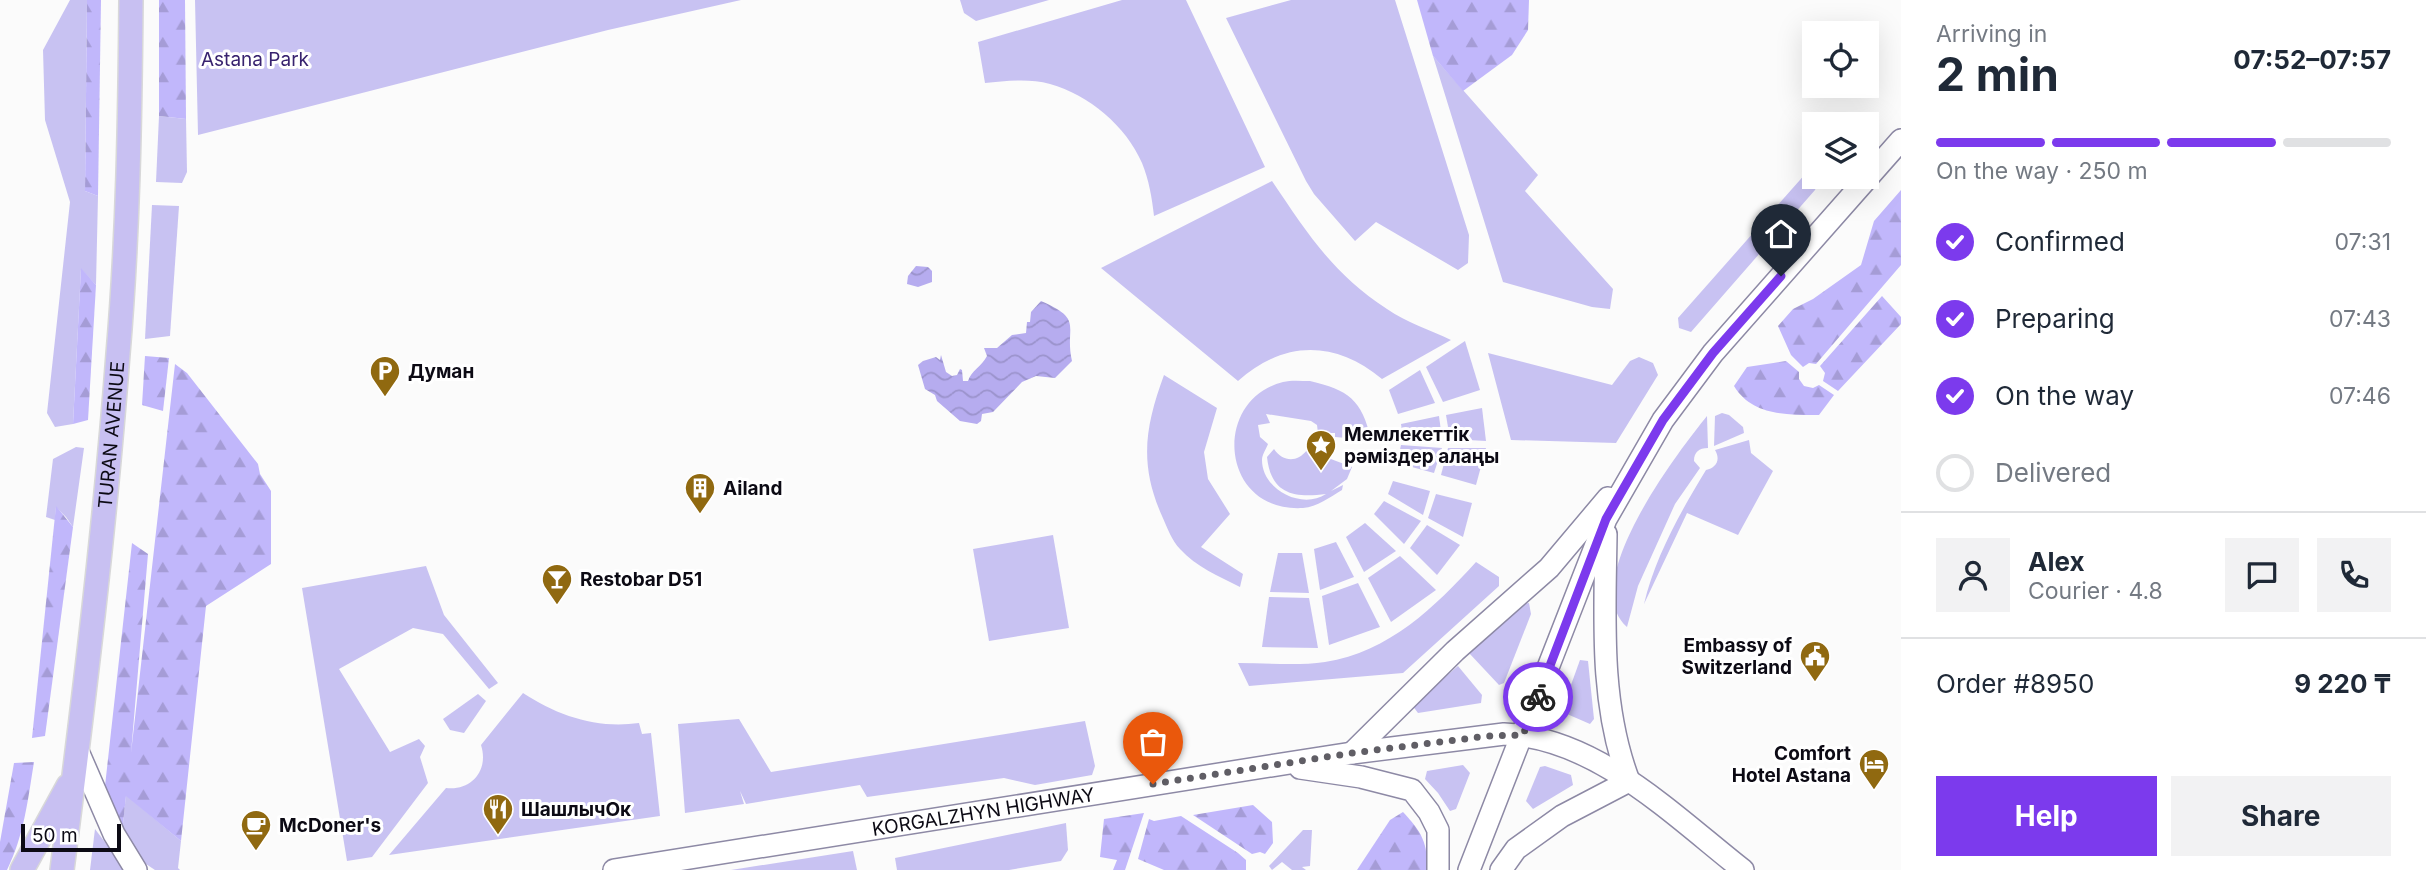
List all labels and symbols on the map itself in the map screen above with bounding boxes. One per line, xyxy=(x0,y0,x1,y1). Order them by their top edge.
park label: Astana Park xyxy=(201,48,310,71)
pin xyxy=(1751,204,1811,276)
parking icon: Думан xyxy=(368,354,402,398)
street label: TURAN AVENUE xyxy=(93,360,129,510)
place label: Думан xyxy=(408,360,474,383)
place label: Мемлекеттік рәміздер алаңы xyxy=(1344,423,1499,468)
place icon: Мемлекеттік рәміздер алаңы xyxy=(1304,428,1338,472)
building icon: Ailand xyxy=(683,471,717,515)
place label: Ailand xyxy=(723,477,782,500)
bar icon: Restobar D51 xyxy=(540,562,574,606)
place label: Restobar D51 xyxy=(580,568,702,591)
place label: Embassy of Switzerland xyxy=(1681,634,1792,679)
public building icon: Embassy of Switzerland xyxy=(1798,639,1832,683)
courier xyxy=(1503,662,1573,732)
pin xyxy=(1123,712,1183,784)
place label: Comfort Hotel Astana xyxy=(1732,742,1851,787)
hotel icon: Comfort Hotel Astana xyxy=(1857,747,1891,791)
street label: KORGALZHYN HIGHWAY xyxy=(871,783,1096,841)
restaurant icon: ШашлычОк xyxy=(481,792,515,836)
place label: ШашлычОк xyxy=(521,798,631,821)
cafe icon: McDoner's xyxy=(239,808,273,852)
place label: McDoner's xyxy=(279,814,381,837)
scale bar xyxy=(21,821,121,853)

